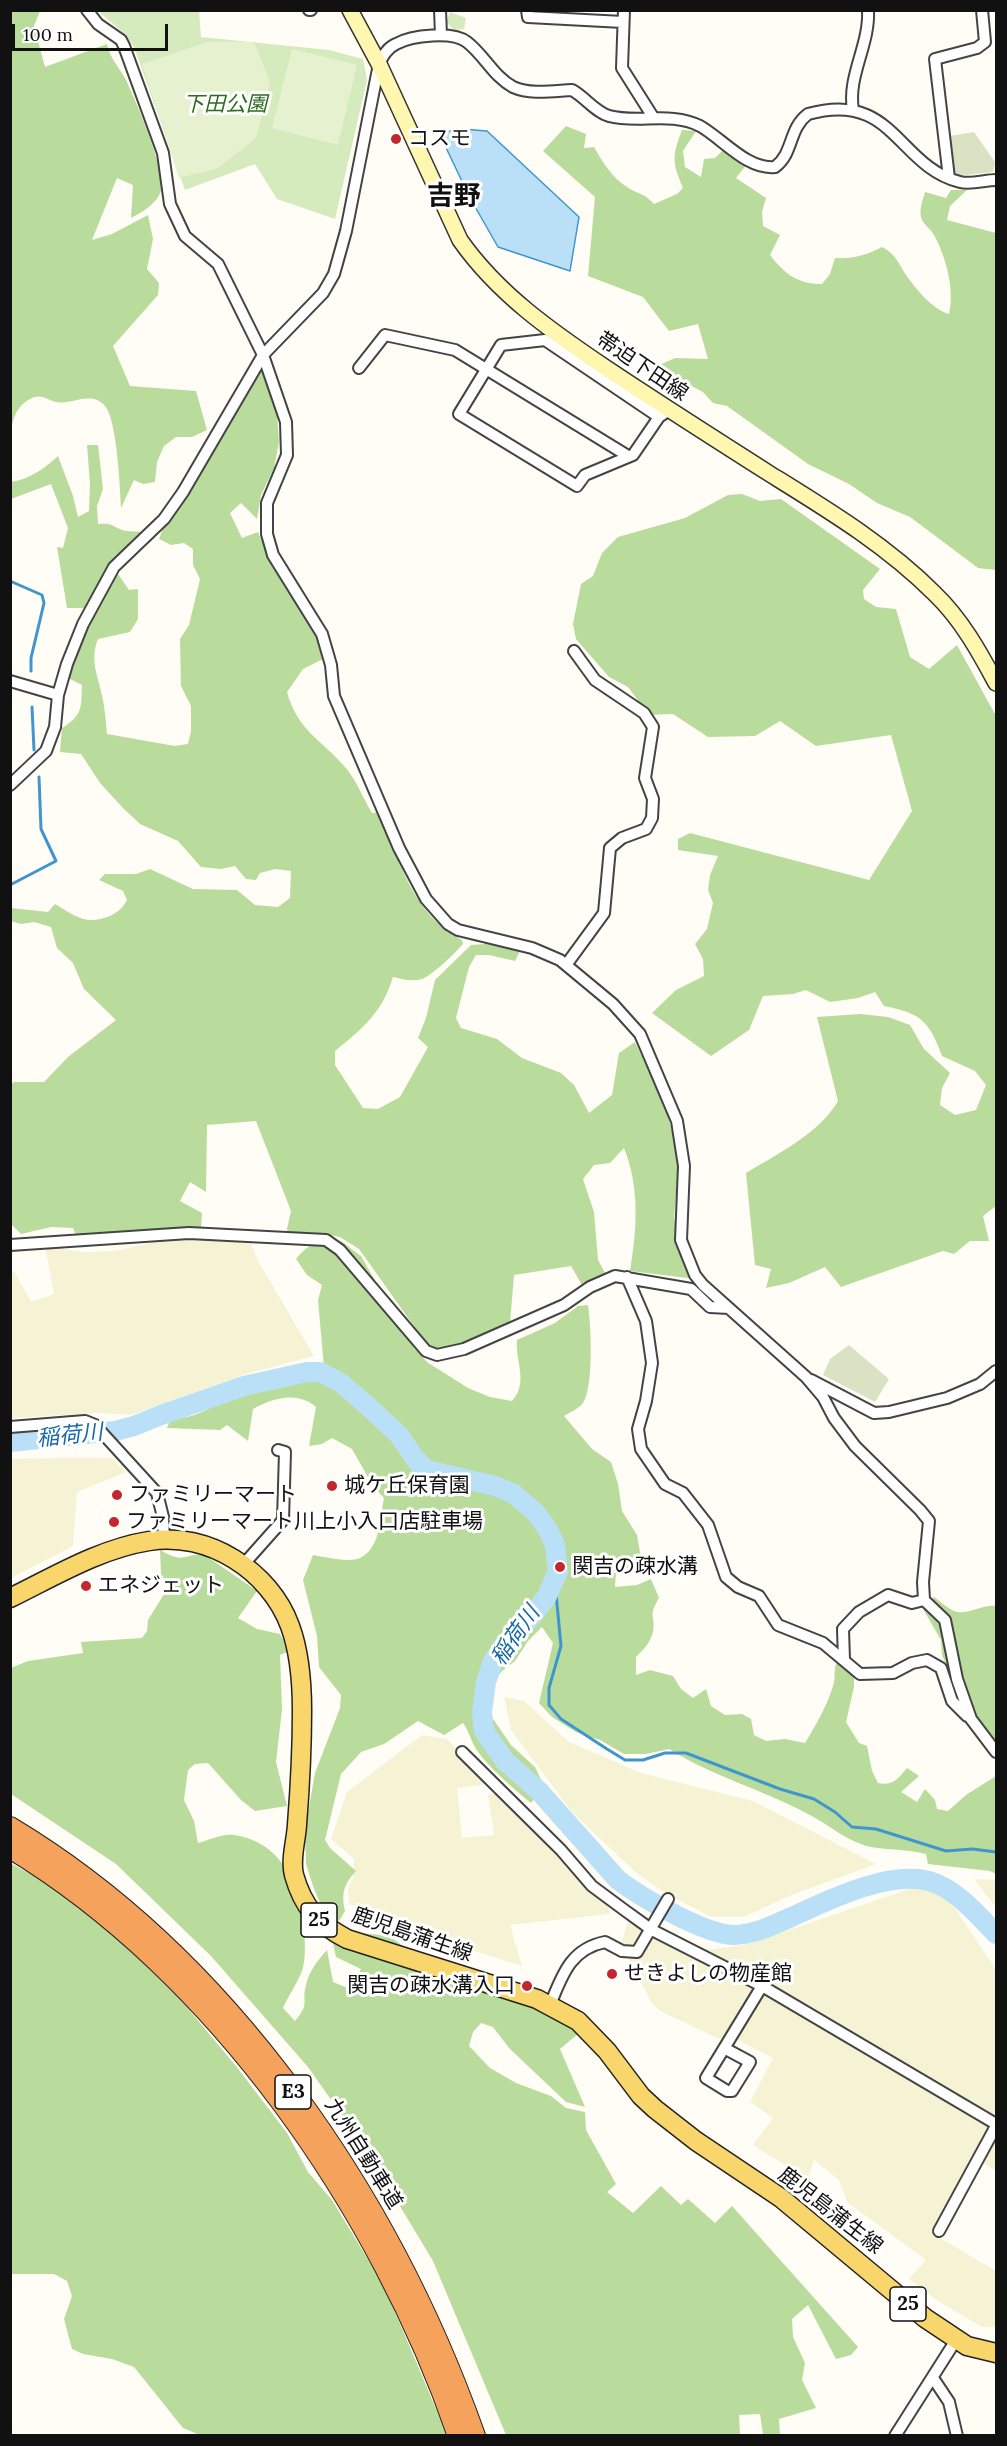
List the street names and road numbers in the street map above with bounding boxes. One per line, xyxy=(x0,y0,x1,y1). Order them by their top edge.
street label: 帯迫下田線 xyxy=(591,327,693,407)
road number: 25 xyxy=(301,1903,337,1937)
street label: 鹿児島蒲生線 xyxy=(348,1903,476,1967)
road number: E3 xyxy=(275,2075,311,2109)
street label: 九州自動車道 xyxy=(319,2094,407,2214)
street label: 鹿児島蒲生線 xyxy=(773,2162,887,2260)
road number: 25 xyxy=(890,2287,926,2321)

